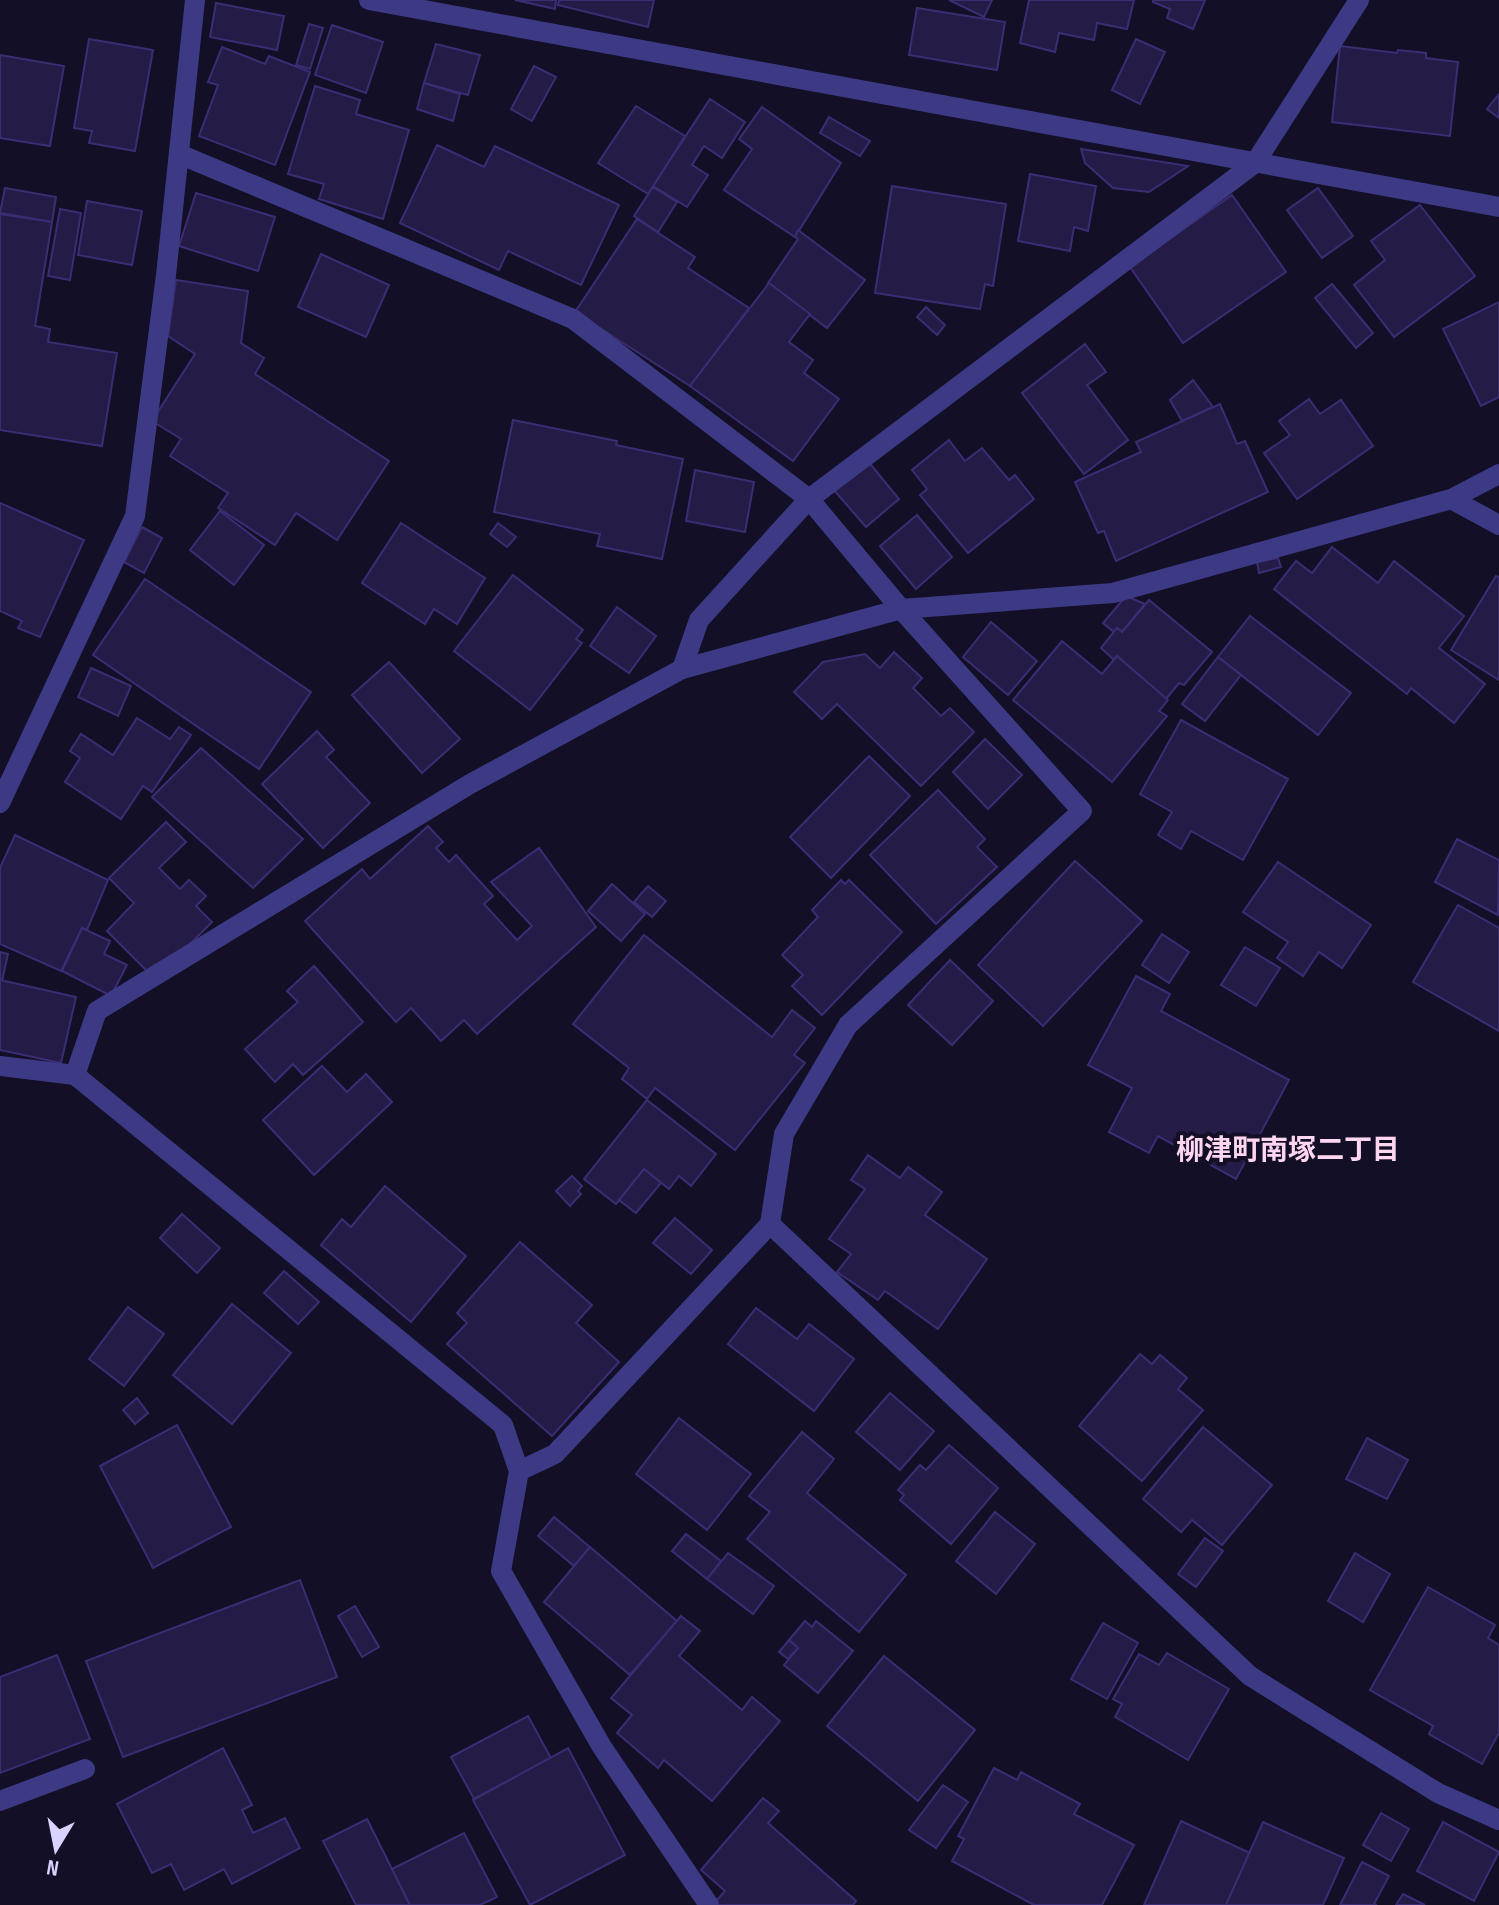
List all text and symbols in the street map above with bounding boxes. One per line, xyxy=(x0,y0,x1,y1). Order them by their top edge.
district label: 柳津町南塚二丁目 xyxy=(1176,1134,1400,1167)
north arrow xyxy=(16,1809,96,1889)
text: N xyxy=(45,1853,61,1882)

